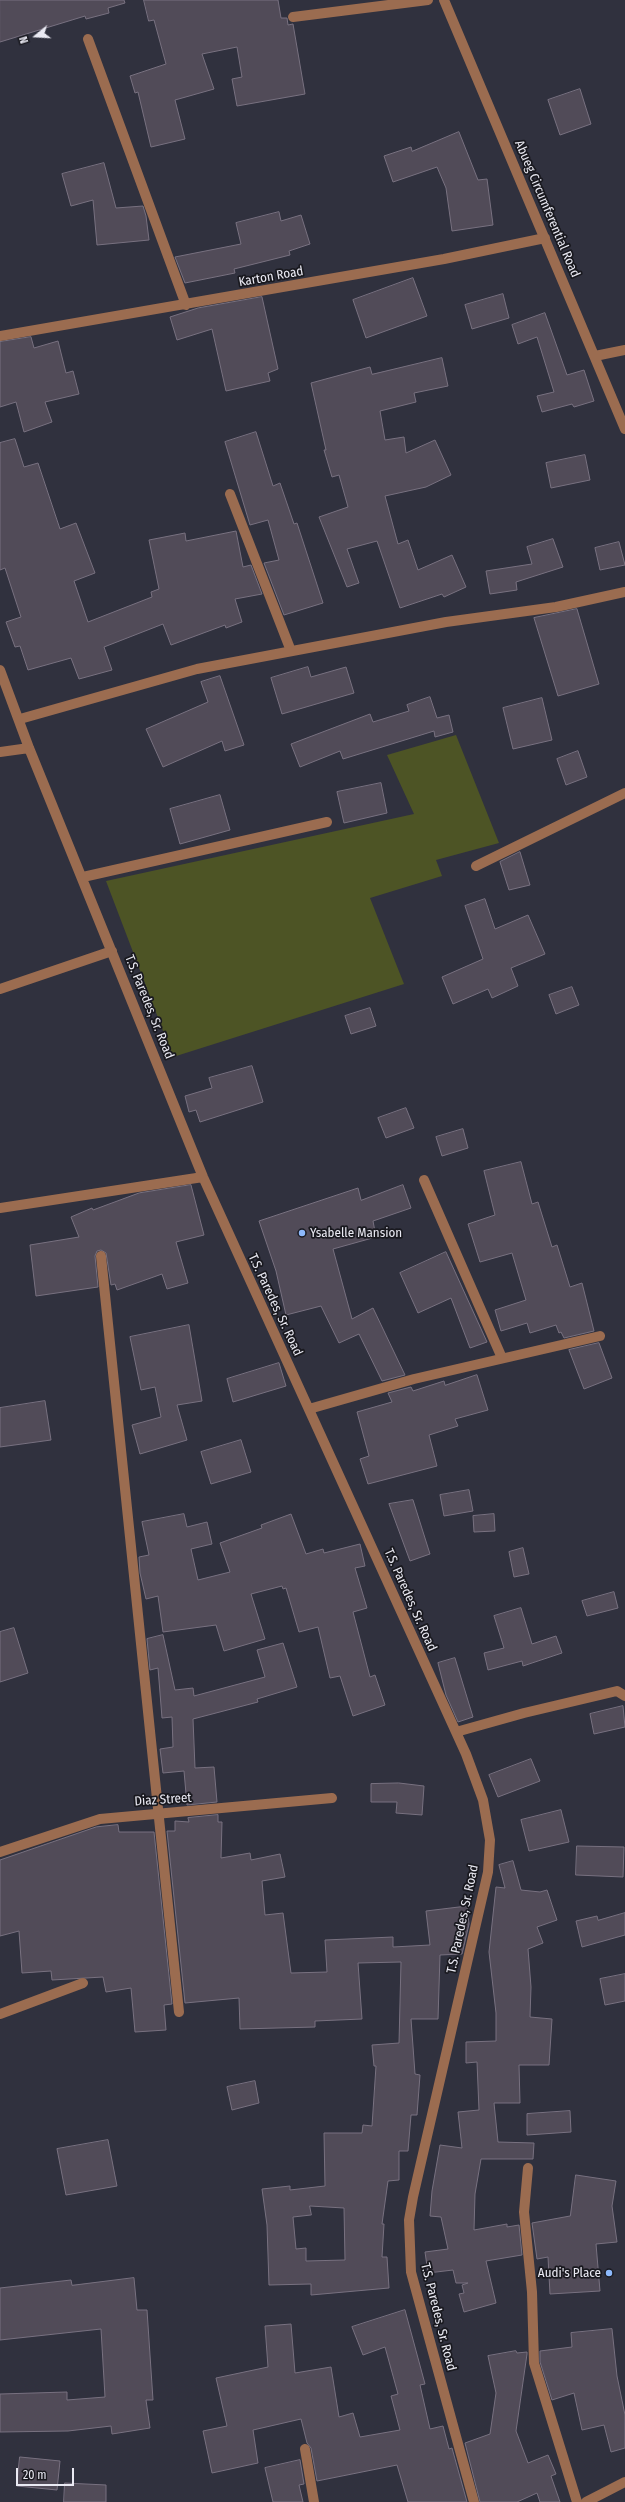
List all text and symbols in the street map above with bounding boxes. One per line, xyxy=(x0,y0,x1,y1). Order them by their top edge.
north arrow xyxy=(16,16,56,56)
text: N xyxy=(17,35,31,45)
street label: Abueg Circumferential Road xyxy=(511,138,583,280)
street label: Karton Road xyxy=(237,264,305,290)
street label: T.S. Paredes, Sr. Road xyxy=(121,953,177,1061)
place label: Ysabelle Mansion xyxy=(310,1225,402,1241)
marker: Ysabelle Mansion xyxy=(297,1228,307,1238)
street label: T.S. Paredes, Sr. Road xyxy=(245,1252,305,1358)
street label: T.S. Paredes, Sr. Road xyxy=(380,1546,440,1654)
street label: Diaz Street xyxy=(134,1790,192,1810)
street label: T.S. Paredes, Sr. Road xyxy=(444,1863,482,1975)
street label: T.S. Paredes, Sr. Road xyxy=(417,2261,459,2373)
place label: Audi's Place xyxy=(538,2265,601,2281)
marker: Audi's Place xyxy=(604,2268,614,2278)
scale bar xyxy=(18,2460,76,2486)
text: 20 m xyxy=(23,2468,47,2482)

